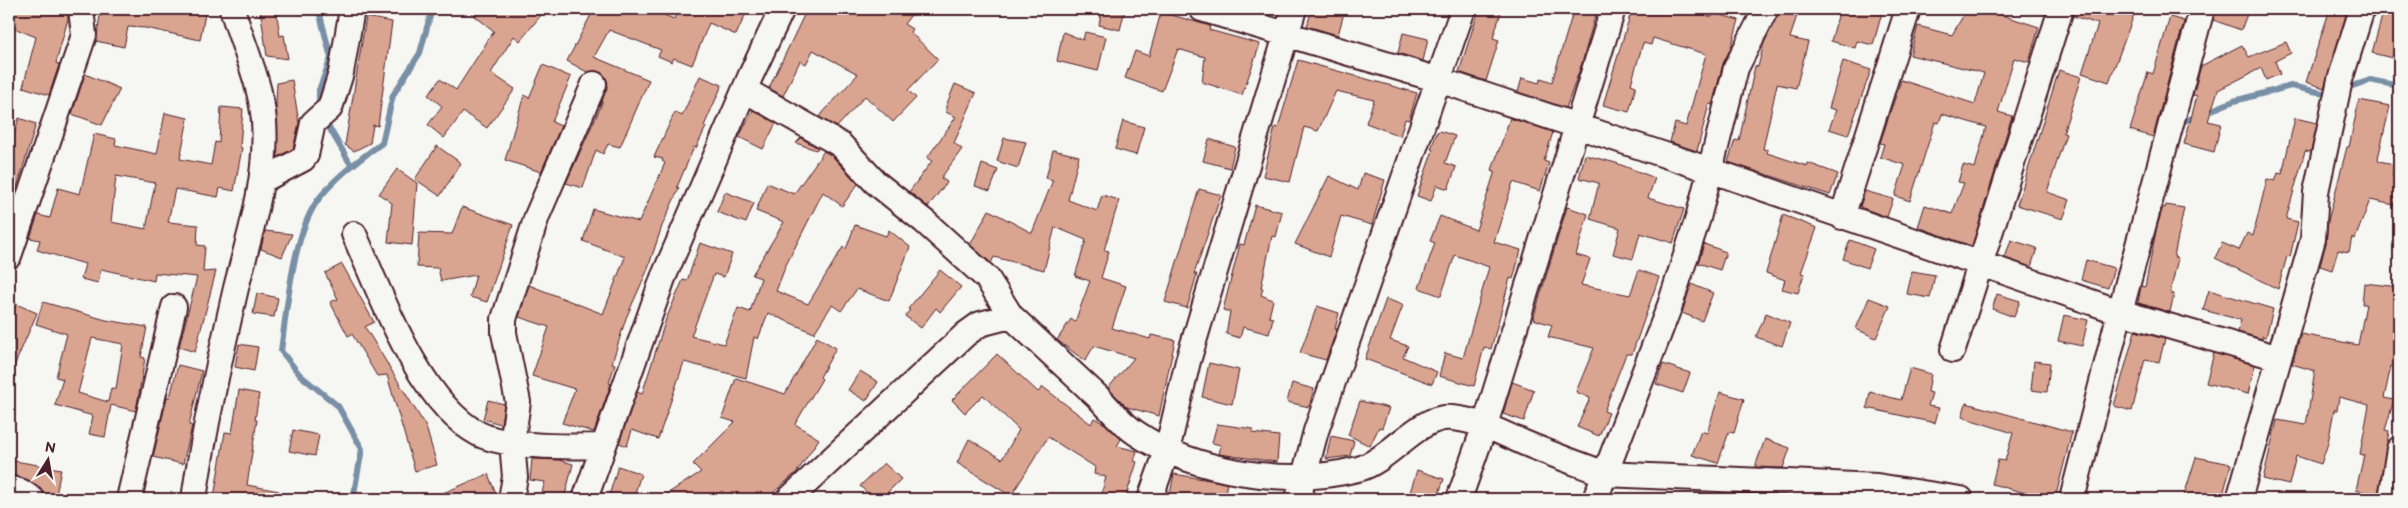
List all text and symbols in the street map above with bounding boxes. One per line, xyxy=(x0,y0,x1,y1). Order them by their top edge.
north arrow xyxy=(22,436,72,486)
text: N xyxy=(44,438,57,457)

